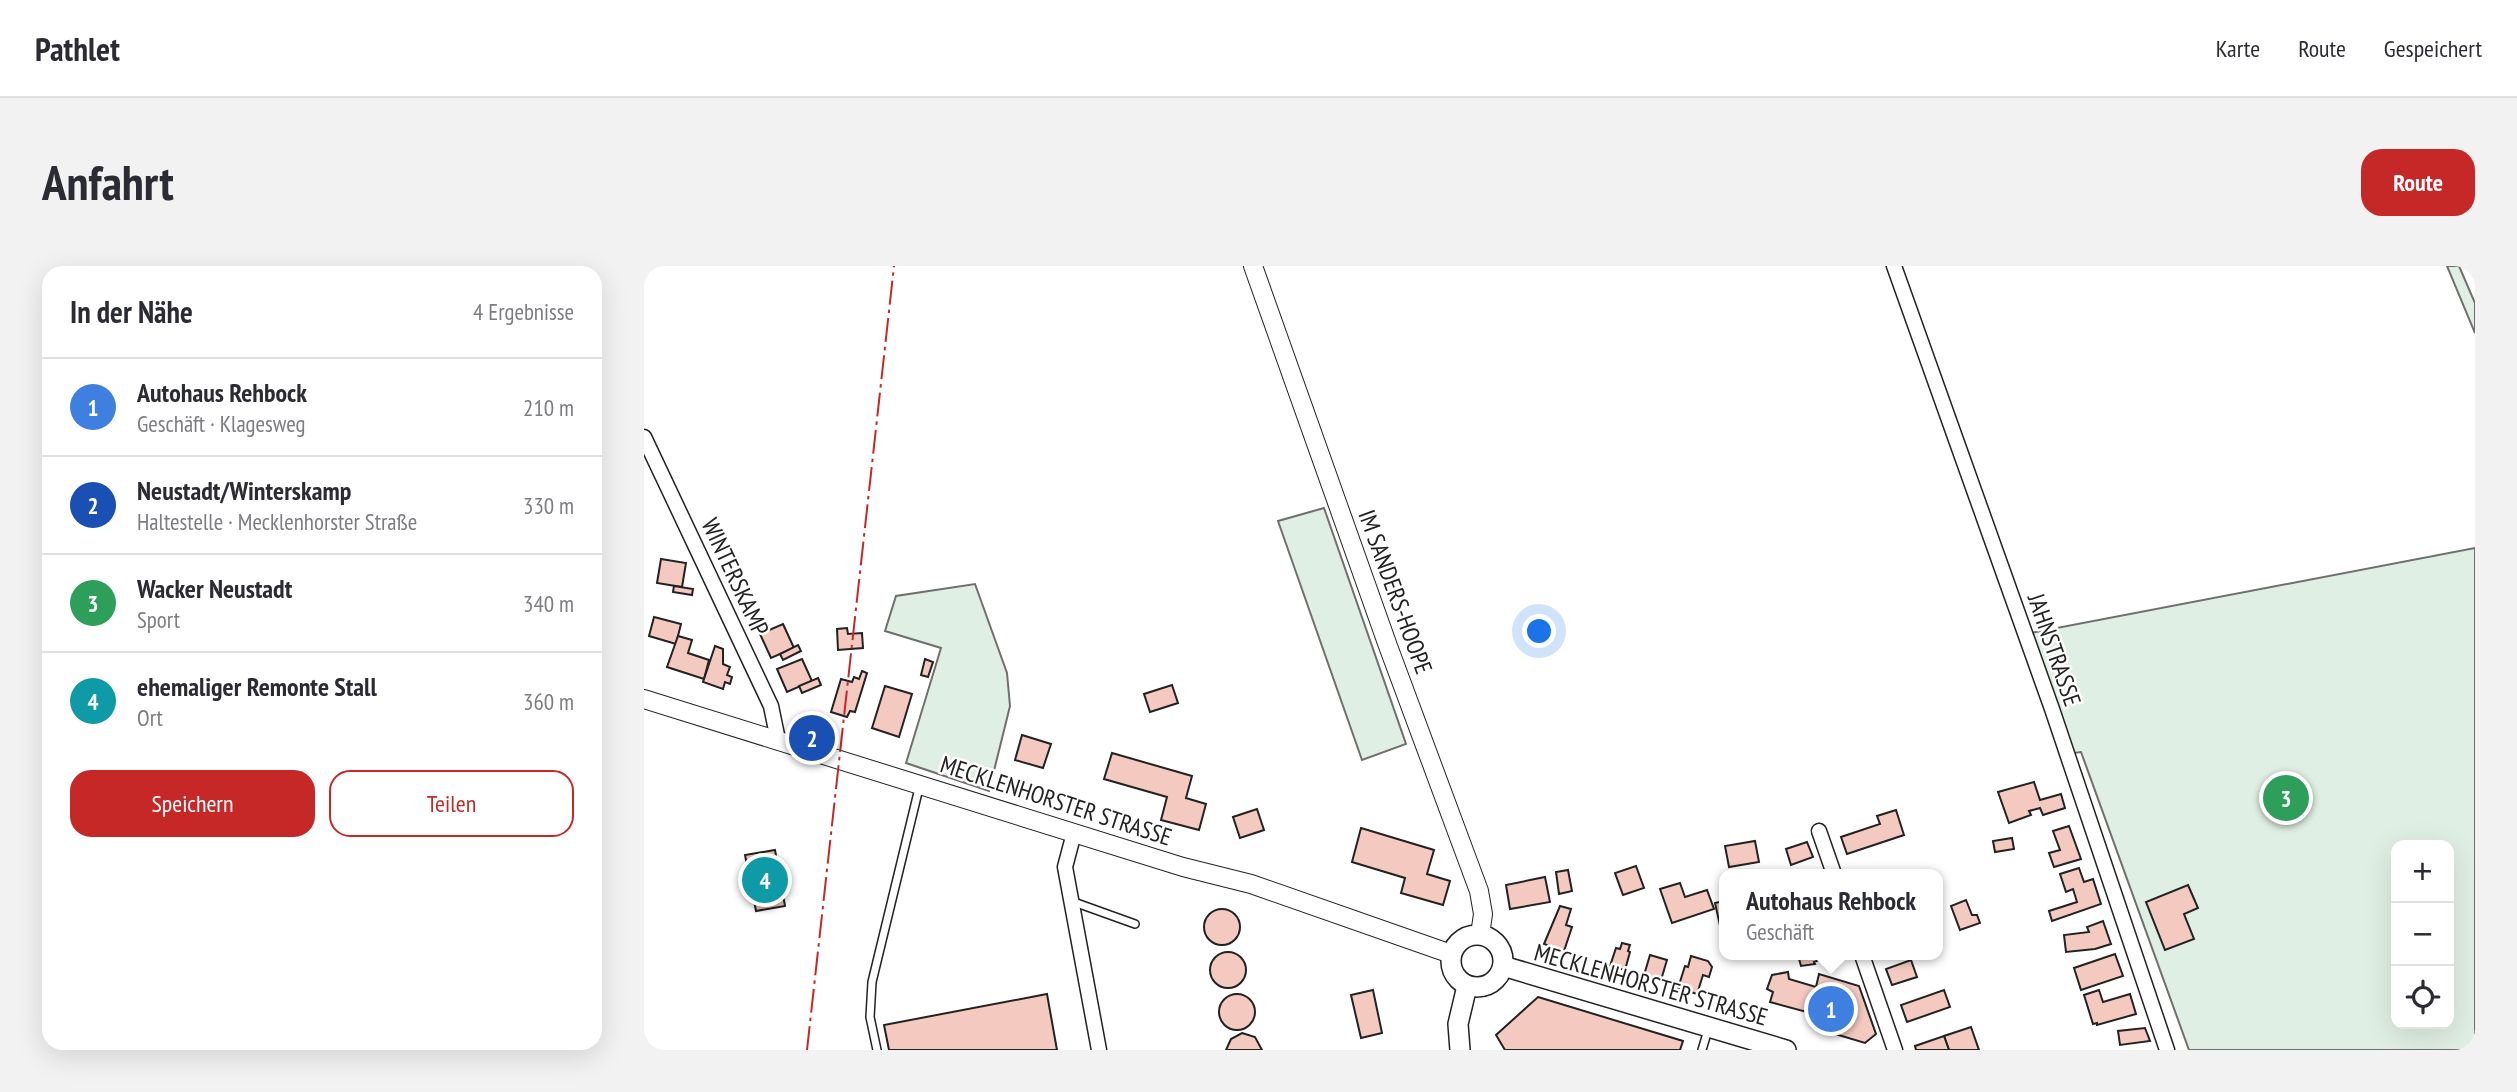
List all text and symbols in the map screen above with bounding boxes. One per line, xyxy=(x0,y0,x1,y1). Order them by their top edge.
text: Pathlet xyxy=(35,27,120,70)
text: Karte xyxy=(2216,33,2260,64)
text: Route xyxy=(2298,33,2346,64)
text: Gespeichert xyxy=(2384,33,2482,64)
button: Route xyxy=(2361,149,2475,216)
text: Anfahrt xyxy=(42,150,174,214)
text: In der Nähe xyxy=(70,292,193,331)
text: 4 Ergebnisse xyxy=(473,297,574,326)
text: Autohaus Rehbock xyxy=(137,376,307,409)
text: 1 xyxy=(88,393,99,422)
text: 210 m xyxy=(523,393,574,422)
text: Geschäft · Klagesweg xyxy=(137,409,305,438)
text: Neustadt/Winterskamp xyxy=(137,474,351,507)
text: 2 xyxy=(88,491,99,520)
text: 330 m xyxy=(523,491,574,520)
street label: IM SANDERS-HOOPE xyxy=(1351,505,1440,678)
text: Haltestelle · Mecklenhorster Straße xyxy=(137,507,417,536)
street label: WINTERSKAMP xyxy=(695,513,776,641)
text: Wacker Neustadt xyxy=(137,572,292,605)
street label: JAHNSTRASSE xyxy=(2020,588,2088,710)
text: 3 xyxy=(88,589,99,618)
text: 340 m xyxy=(523,589,574,618)
text: Sport xyxy=(137,605,180,634)
your location xyxy=(1522,614,1556,648)
text: ehemaliger Remonte Stall xyxy=(137,670,377,703)
text: 4 xyxy=(88,687,99,716)
text: 360 m xyxy=(523,687,574,716)
text: Ort xyxy=(137,703,163,732)
pin: 2 xyxy=(789,712,835,764)
street label: MECKLENHORSTER STRASSE xyxy=(937,749,1176,853)
button: Speichern xyxy=(70,770,315,837)
button: Teilen xyxy=(329,770,574,837)
pin: 3 xyxy=(2263,772,2309,824)
map controls xyxy=(2391,840,2454,1029)
button: + xyxy=(2391,840,2454,903)
pin: 4 xyxy=(742,854,788,906)
popup xyxy=(1719,869,1943,960)
text: Autohaus Rehbock xyxy=(1746,884,1916,917)
button: − xyxy=(2391,903,2454,966)
text: Geschäft xyxy=(1746,917,1814,946)
street label: MECKLENHORSTER STRASSE xyxy=(1531,936,1771,1033)
button: locate xyxy=(2391,966,2454,1029)
pin: 1 xyxy=(1808,983,1854,1035)

